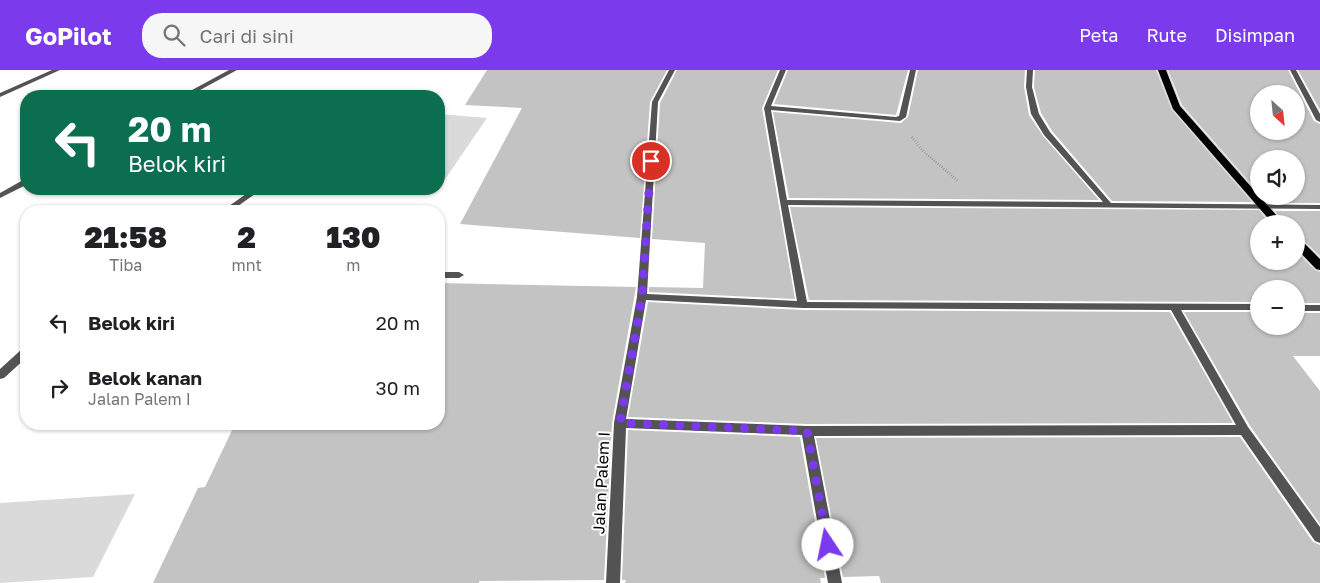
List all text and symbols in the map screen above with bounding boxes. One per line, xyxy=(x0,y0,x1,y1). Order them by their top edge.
search box xyxy=(142,13,492,58)
text: GoPilot xyxy=(25,21,112,50)
icon: search xyxy=(160,21,188,49)
text: Cari di sini xyxy=(200,24,294,47)
text: Peta xyxy=(1079,24,1119,46)
text: Rute xyxy=(1147,24,1187,46)
text: Disimpan xyxy=(1215,24,1295,46)
north arrow xyxy=(1250,85,1305,140)
map controls xyxy=(1250,85,1305,335)
text: 20 m xyxy=(128,108,211,150)
icon: left xyxy=(45,110,110,175)
pin xyxy=(630,140,672,182)
icon: arrive xyxy=(637,147,665,175)
text: Belok kiri xyxy=(128,150,226,177)
button: sound xyxy=(1250,150,1305,205)
button: + xyxy=(1250,215,1305,270)
text: 21:58 xyxy=(84,219,167,255)
text: 2 xyxy=(237,219,256,255)
text: 130 xyxy=(326,219,381,255)
text: Tiba xyxy=(109,255,142,275)
text: mnt xyxy=(232,255,262,275)
text: m xyxy=(346,255,360,275)
button: − xyxy=(1250,280,1305,335)
icon: left xyxy=(45,309,73,337)
text: Belok kiri xyxy=(88,311,175,334)
text: 20 m xyxy=(376,311,420,334)
text: Belok kanan xyxy=(88,366,202,389)
icon: right xyxy=(45,374,73,402)
text: 30 m xyxy=(376,376,420,399)
text: Jalan Palem I xyxy=(88,389,191,409)
street label: Jalan Palem I xyxy=(588,431,614,535)
position arrow xyxy=(801,518,853,570)

